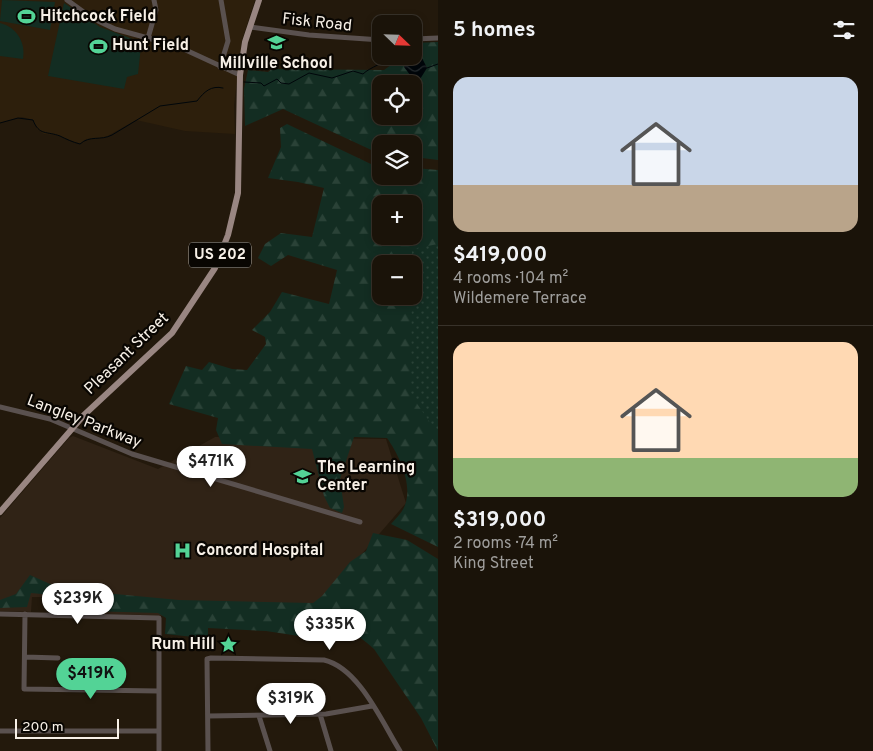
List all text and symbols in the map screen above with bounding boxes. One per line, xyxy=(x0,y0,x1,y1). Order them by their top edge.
sports icon: Hitchcock Field xyxy=(16,7,36,27)
place label: Hitchcock Field xyxy=(40,7,156,27)
street label: Fisk Road xyxy=(281,9,353,37)
north arrow xyxy=(372,15,422,65)
map controls xyxy=(372,15,422,305)
icon: filters xyxy=(830,16,858,44)
text: 5 homes xyxy=(453,17,536,44)
school or university icon: Millville School xyxy=(266,33,286,53)
sports icon: Hunt Field xyxy=(88,36,108,56)
place label: Hunt Field xyxy=(112,36,189,56)
place label: Millville School xyxy=(219,54,333,74)
button: locate xyxy=(372,75,422,125)
icon: home xyxy=(611,109,701,199)
button: layers xyxy=(372,135,422,185)
button: + xyxy=(372,195,422,245)
road number: US 202 xyxy=(189,242,251,268)
text: $419,000 xyxy=(453,242,547,269)
button: − xyxy=(372,255,422,305)
text: 4 rooms · 104 m² xyxy=(453,269,568,289)
text: Wildemere Terrace xyxy=(453,289,587,309)
street label: Pleasant Street xyxy=(81,309,173,399)
icon: home xyxy=(611,375,701,465)
street label: Langley Parkway xyxy=(24,391,144,453)
pin: $471K xyxy=(176,446,246,488)
text: $471K xyxy=(188,452,234,472)
place label: The Learning Center xyxy=(317,458,415,496)
school or university icon: The Learning Center xyxy=(293,467,313,487)
text: $319,000 xyxy=(453,507,546,534)
text: 2 rooms · 74 m² xyxy=(453,534,558,554)
hospital icon: Concord Hospital xyxy=(172,541,192,561)
place label: Concord Hospital xyxy=(196,541,324,561)
text: King Street xyxy=(453,554,534,574)
pin: $239K xyxy=(43,582,113,625)
text: $239K xyxy=(53,589,103,609)
pin: $335K xyxy=(295,608,365,651)
text: $335K xyxy=(305,615,355,635)
place label: Rum Hill xyxy=(151,635,215,655)
place icon: Rum Hill xyxy=(219,635,239,655)
pin: $419K xyxy=(56,658,126,700)
text: $419K xyxy=(67,664,115,684)
pin: $319K xyxy=(256,682,326,725)
text: $319K xyxy=(268,689,314,709)
scale bar xyxy=(15,716,119,739)
text: 200 m xyxy=(22,719,64,736)

